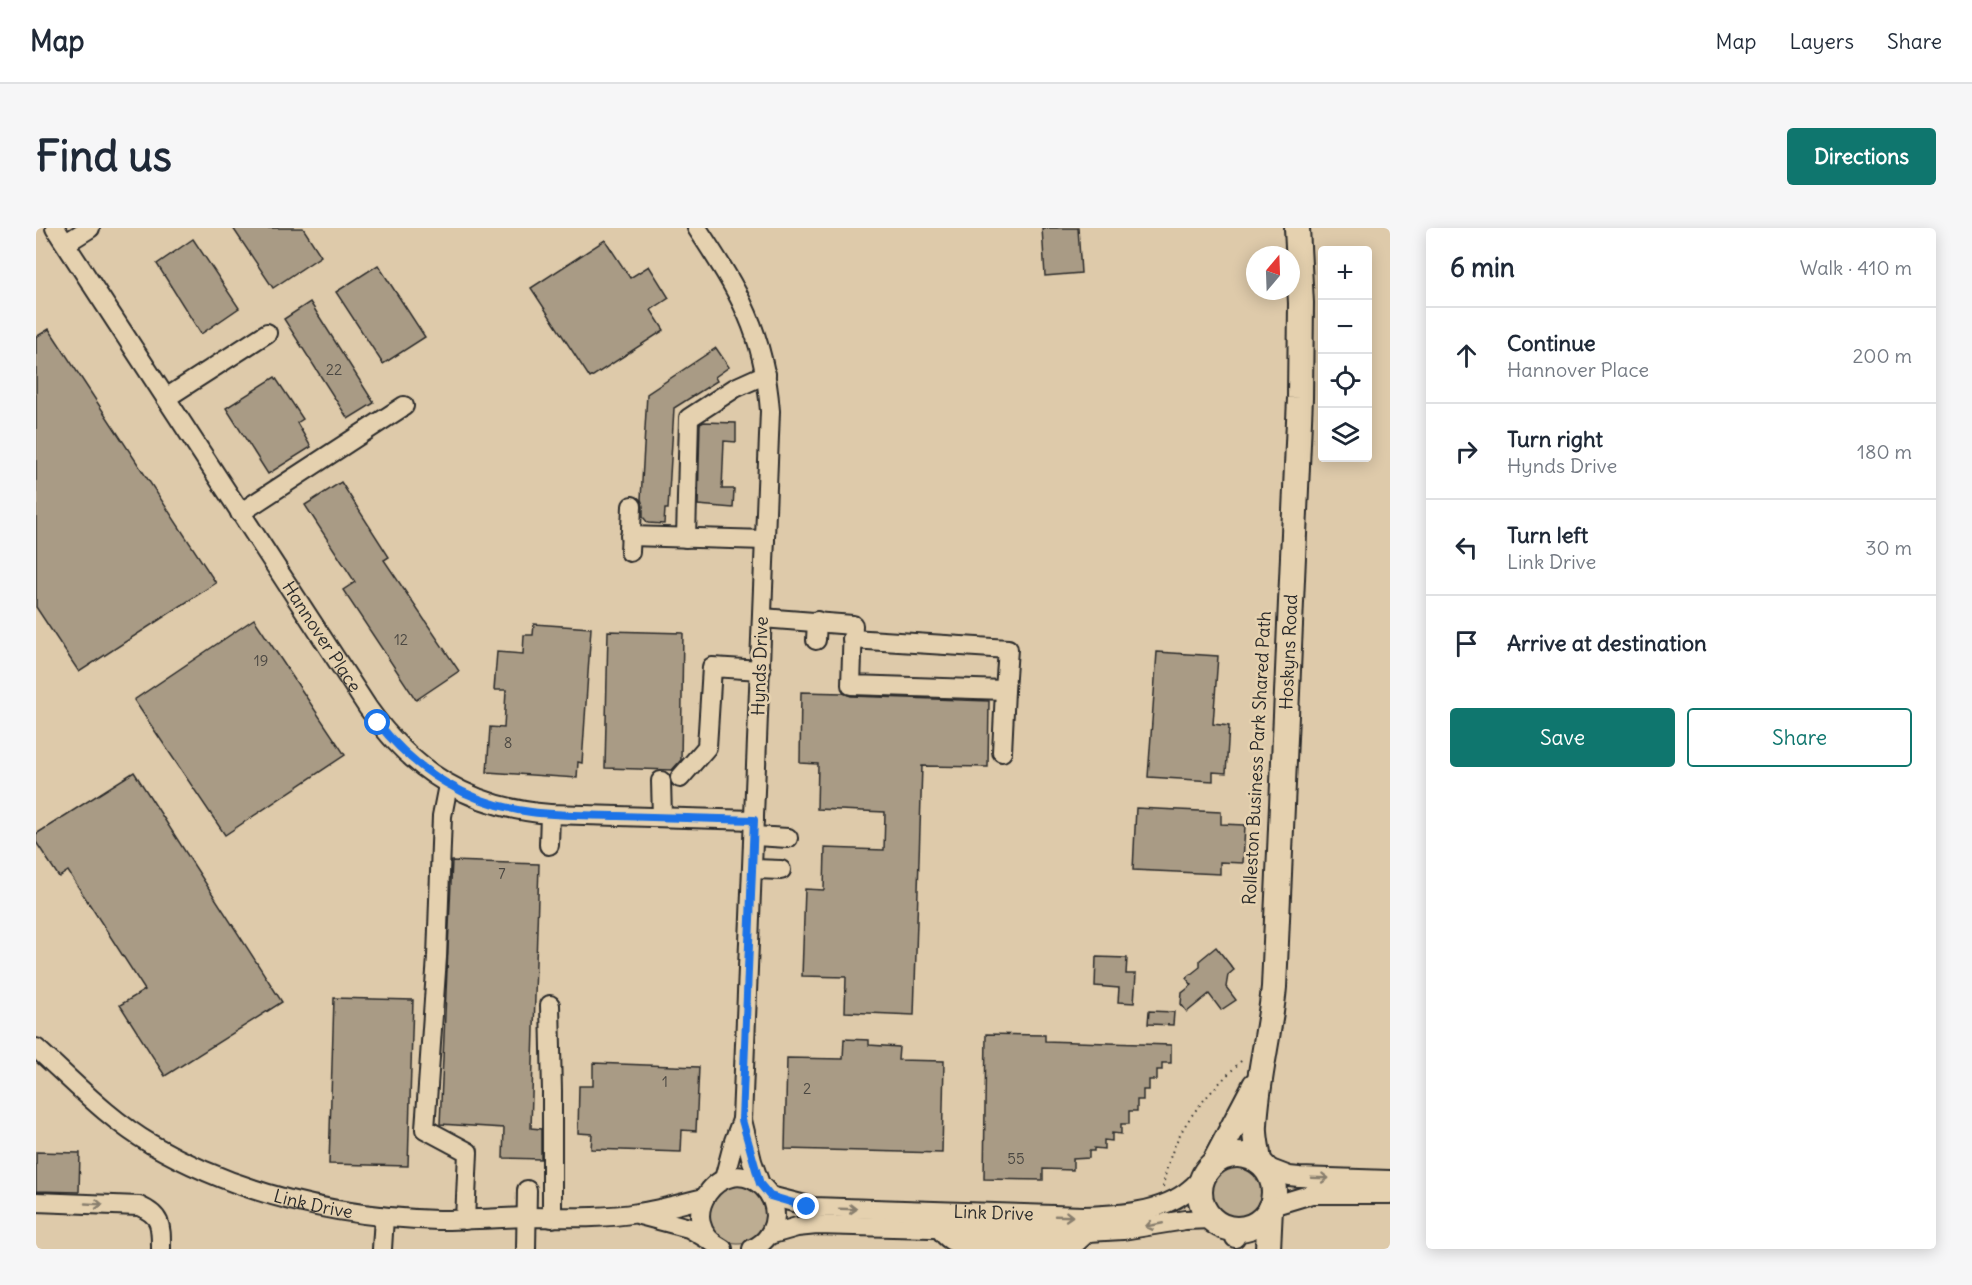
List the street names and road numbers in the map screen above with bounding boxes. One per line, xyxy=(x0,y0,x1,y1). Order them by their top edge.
street label: Hannover Place xyxy=(277,577,367,696)
street label: Hoskyns Road xyxy=(1274,593,1302,710)
street label: Rolleston Business Park Shared Path xyxy=(1237,610,1276,905)
street label: Hynds Drive xyxy=(746,616,773,716)
street label: Link Drive xyxy=(271,1184,354,1223)
street label: Link Drive xyxy=(953,1200,1034,1225)

